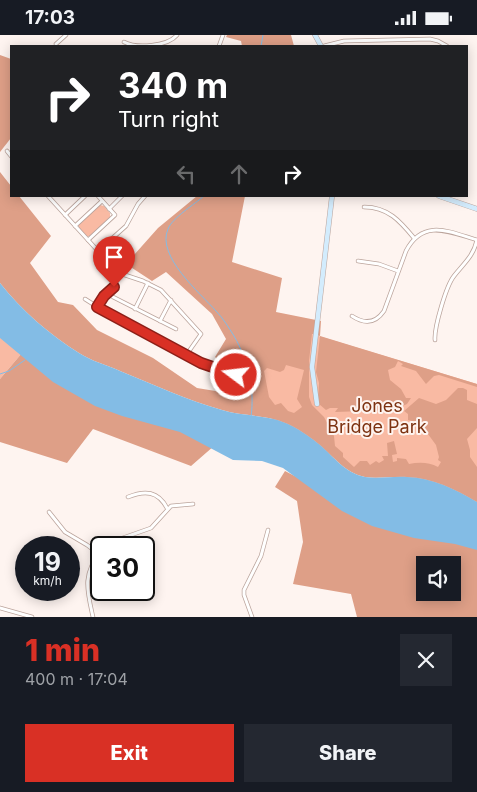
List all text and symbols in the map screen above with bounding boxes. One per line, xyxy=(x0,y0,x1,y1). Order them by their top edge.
text: 17:03 xyxy=(25,6,75,29)
text: 340 m xyxy=(118,64,228,106)
icon: right xyxy=(35,65,100,130)
text: Turn right xyxy=(118,106,219,132)
icon: left xyxy=(172,160,200,188)
icon: ahead xyxy=(225,160,253,188)
icon: right xyxy=(278,160,306,188)
pin xyxy=(93,236,135,287)
icon: arrive xyxy=(100,243,128,271)
position arrow xyxy=(209,348,261,400)
park label: Jones Bridge Park xyxy=(327,395,427,437)
speed limit sign: 30 xyxy=(90,536,155,601)
text: 19 xyxy=(34,547,61,577)
map controls xyxy=(416,556,461,601)
button: sound xyxy=(416,556,461,601)
text: km/h xyxy=(33,573,62,588)
text: 1 min xyxy=(25,632,100,668)
button: close xyxy=(400,634,452,686)
text: 400 m · 17:04 xyxy=(25,669,128,689)
button: Exit xyxy=(25,724,234,782)
button: Share xyxy=(244,724,452,782)

